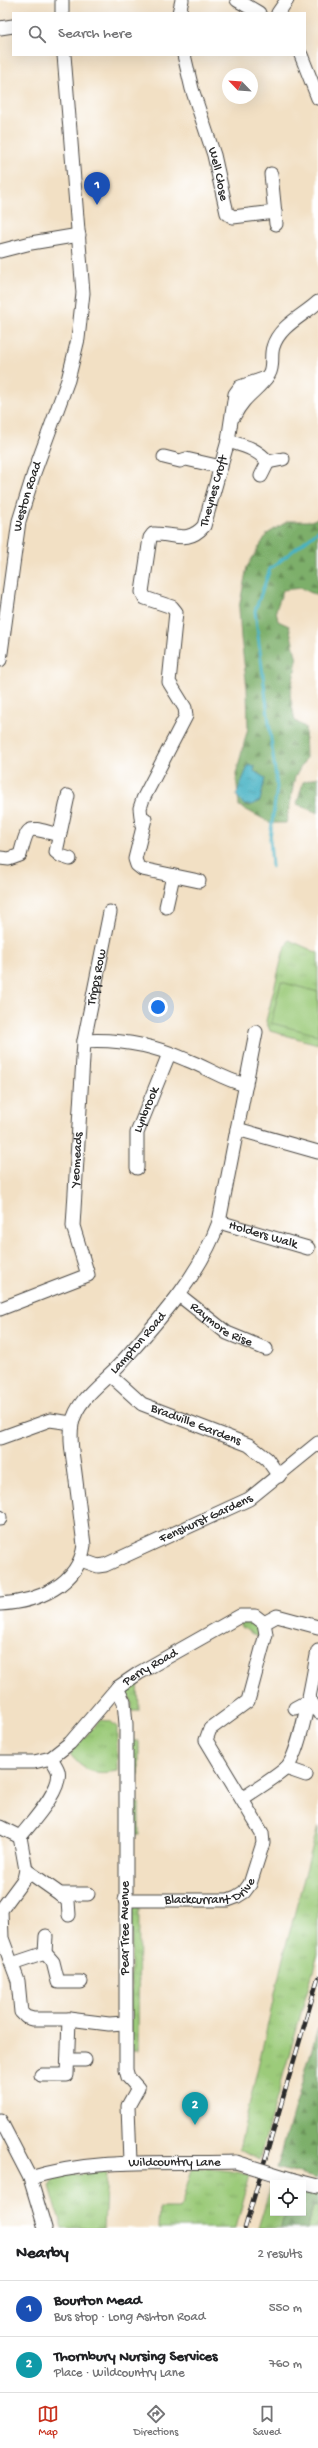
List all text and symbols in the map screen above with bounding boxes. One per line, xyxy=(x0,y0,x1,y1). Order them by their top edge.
search box xyxy=(12,12,306,56)
icon: search xyxy=(26,23,48,45)
text: Search here xyxy=(58,25,132,43)
north arrow xyxy=(222,68,258,104)
street label: Well Close xyxy=(204,145,232,203)
pin: 1 xyxy=(84,172,110,205)
street label: Theynes Croft xyxy=(196,452,232,529)
street label: Weston Road xyxy=(10,458,45,532)
street label: Tripps Row xyxy=(84,948,110,1007)
your location xyxy=(148,997,168,1017)
street label: Lynbrook xyxy=(130,1084,163,1135)
street label: Yeomeads xyxy=(68,1131,86,1189)
street label: Holders Walk xyxy=(227,1218,300,1252)
street label: Raymore Rise xyxy=(187,1299,255,1350)
street label: Lampton Road xyxy=(107,1308,170,1377)
street label: Bradville Gardens xyxy=(148,1400,244,1449)
street label: Fenshurst Gardens xyxy=(156,1491,257,1547)
street label: Perry Road xyxy=(119,1645,181,1690)
street label: Blackcurrant Drive xyxy=(164,1876,259,1908)
street label: Pear Tree Avenue xyxy=(118,1881,133,1976)
pin: 2 xyxy=(182,2092,208,2125)
street label: Wildcountry Lane xyxy=(128,2155,221,2170)
map controls xyxy=(270,2180,306,2216)
button: locate xyxy=(270,2180,306,2216)
text: Nearby xyxy=(16,2244,69,2264)
text: 2 results xyxy=(257,2247,302,2262)
text: Bourton Mead xyxy=(54,2292,142,2310)
text: 1 xyxy=(26,2301,32,2316)
text: 550 m xyxy=(269,2301,302,2316)
text: Bus stop · Long Ashton Road xyxy=(54,2310,205,2325)
text: Thornbury Nursing Services xyxy=(54,2348,218,2366)
text: 2 xyxy=(26,2357,32,2372)
text: 760 m xyxy=(269,2357,302,2372)
text: Place · Wildcountry Lane xyxy=(54,2366,185,2381)
tab: Map xyxy=(37,2403,59,2439)
tab: Directions xyxy=(134,2403,178,2439)
tab: Saved xyxy=(253,2403,281,2439)

